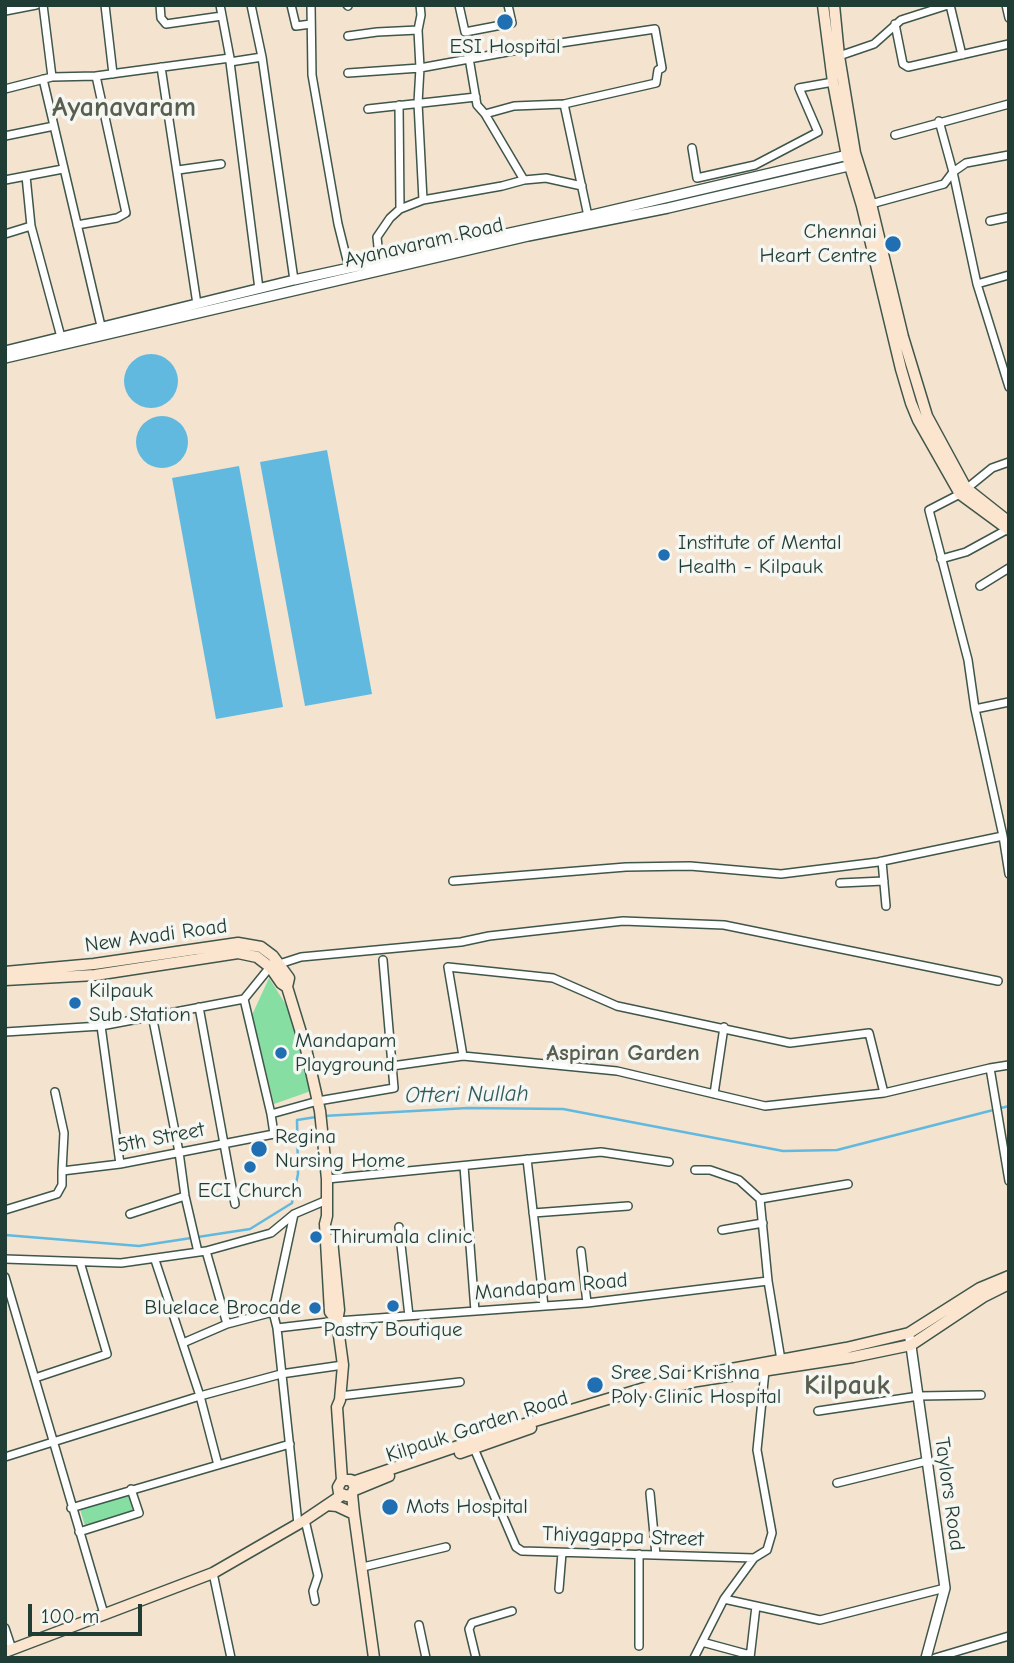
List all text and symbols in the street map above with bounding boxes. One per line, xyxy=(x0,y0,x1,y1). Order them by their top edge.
marker: ESI Hospital xyxy=(495,12,515,32)
place label: ESI Hospital xyxy=(449,34,561,60)
district label: Ayanavaram xyxy=(52,91,196,125)
street label: Ayanavaram Road xyxy=(342,212,506,274)
place label: Chennai Heart Centre xyxy=(760,219,877,269)
marker: Chennai Heart Centre xyxy=(883,234,903,254)
place label: Institute of Mental Health - Kilpauk xyxy=(678,530,841,580)
marker: Institute of Mental Health - Kilpauk xyxy=(656,547,672,563)
street label: New Avadi Road xyxy=(83,914,229,958)
place label: Kilpauk Sub Station xyxy=(89,978,191,1028)
marker: Kilpauk Sub Station xyxy=(67,995,83,1011)
place label: Mandapam Playground xyxy=(295,1028,396,1078)
district label: Aspiran Garden xyxy=(546,1039,700,1067)
marker: Mandapam Playground xyxy=(273,1045,289,1061)
water label: Otteri Nullah xyxy=(405,1080,529,1110)
street label: 5th Street xyxy=(115,1117,207,1159)
place label: Regina Nursing Home xyxy=(275,1124,405,1174)
marker: Regina Nursing Home xyxy=(249,1139,269,1159)
marker: ECI Church xyxy=(242,1159,258,1175)
place label: ECI Church xyxy=(198,1178,302,1204)
place label: Thirumala clinic xyxy=(330,1224,473,1250)
marker: Thirumala clinic xyxy=(308,1229,324,1245)
street label: Mandapam Road xyxy=(473,1268,629,1306)
place label: Bluelace Brocade xyxy=(144,1295,301,1321)
marker: Pastry Boutique xyxy=(385,1298,401,1314)
marker: Bluelace Brocade xyxy=(307,1300,323,1316)
place label: Pastry Boutique xyxy=(324,1317,462,1343)
place label: Sree Sai Krishna Poly Clinic Hospital xyxy=(611,1360,781,1410)
district label: Kilpauk xyxy=(804,1369,890,1403)
marker: Sree Sai Krishna Poly Clinic Hospital xyxy=(585,1375,605,1395)
street label: Kilpauk Garden Road xyxy=(383,1386,571,1468)
street label: Taylors Road xyxy=(929,1436,969,1552)
place label: Mots Hospital xyxy=(406,1494,528,1520)
marker: Mots Hospital xyxy=(380,1497,400,1517)
street label: Thiyagappa Street xyxy=(542,1522,704,1552)
scale bar xyxy=(32,1590,145,1634)
text: 100 m xyxy=(41,1604,99,1628)

